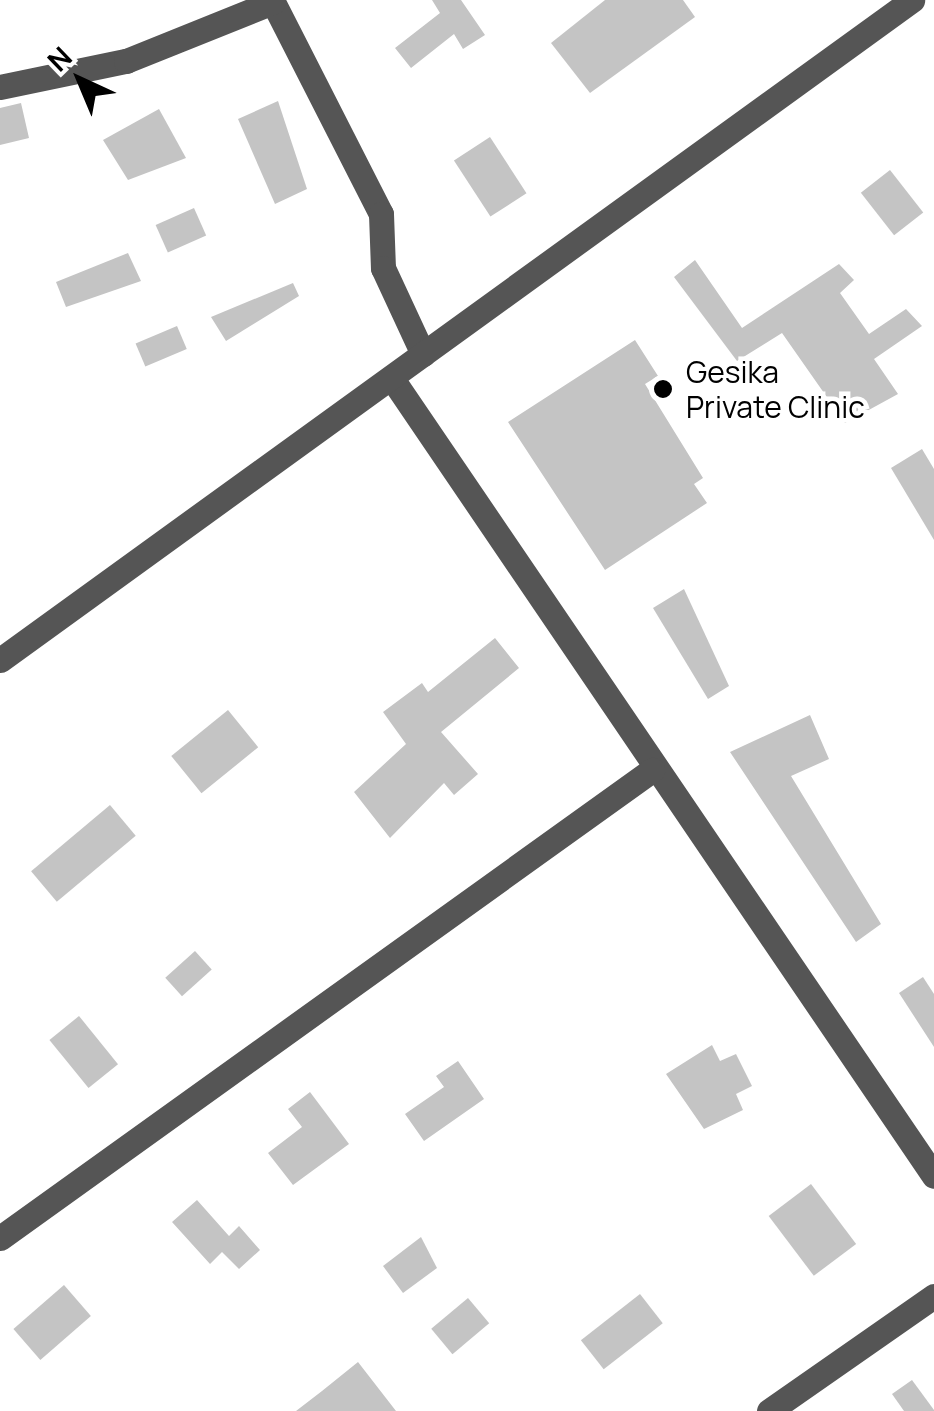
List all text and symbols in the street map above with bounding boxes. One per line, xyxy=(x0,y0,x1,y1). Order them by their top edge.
north arrow xyxy=(30,30,130,130)
text: N xyxy=(39,38,80,79)
place label: Gesika Private Clinic xyxy=(686,354,865,424)
marker: Gesika Private Clinic xyxy=(650,376,676,402)

